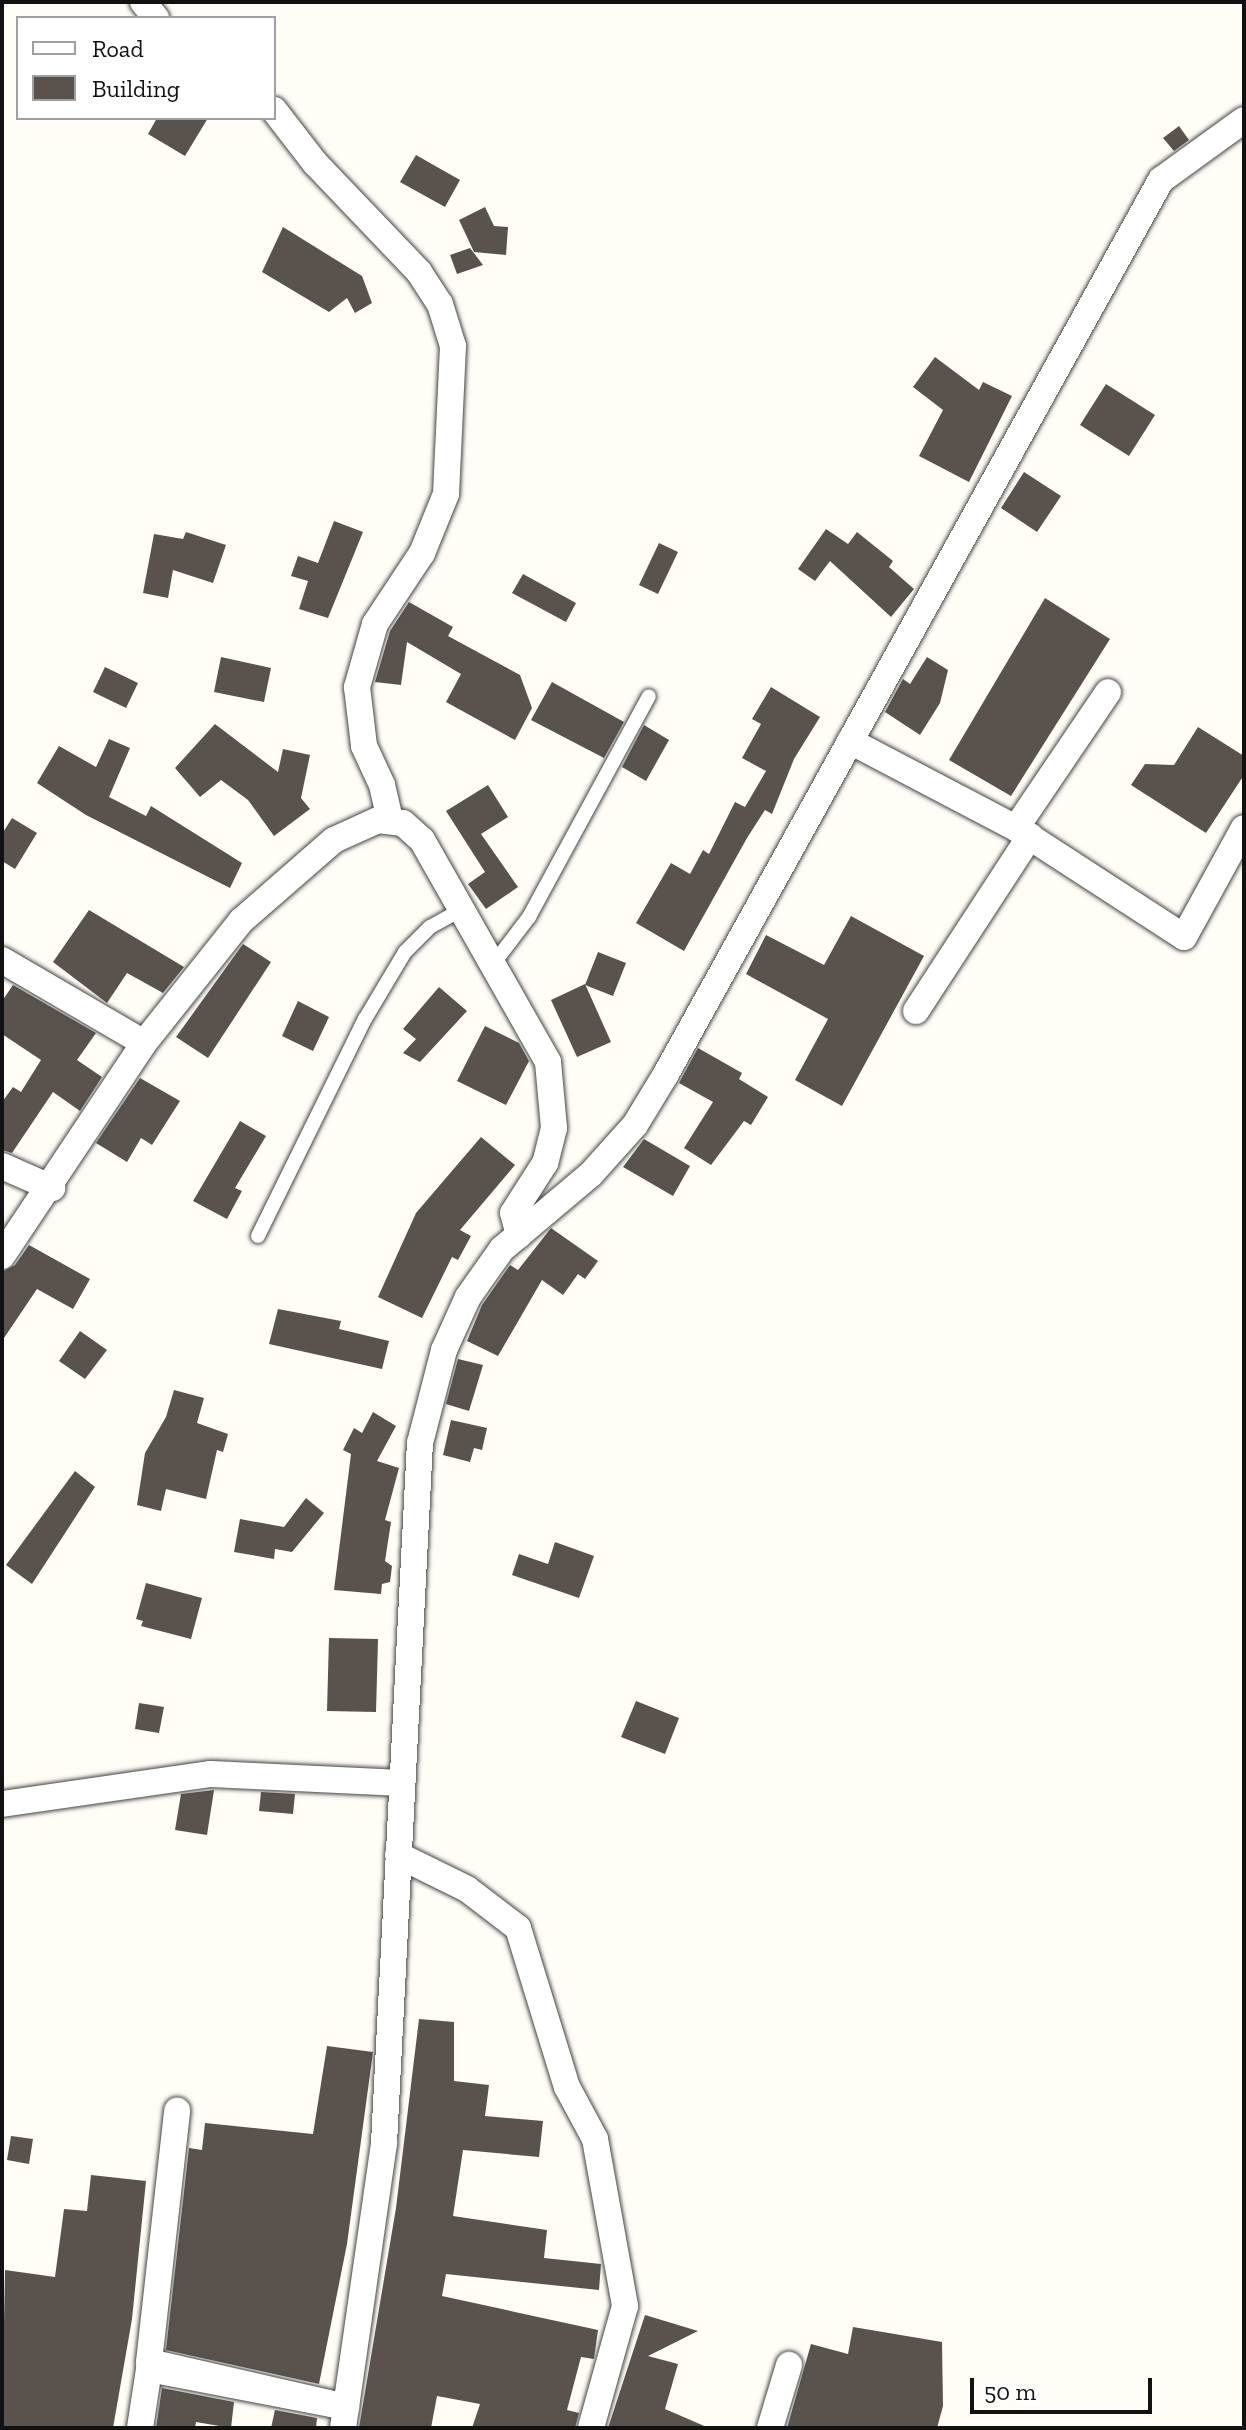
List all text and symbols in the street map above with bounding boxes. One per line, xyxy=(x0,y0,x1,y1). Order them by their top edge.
legend xyxy=(16,16,276,120)
text: Road xyxy=(92,34,144,63)
text: Building xyxy=(92,74,180,103)
scale bar xyxy=(974,2362,1156,2412)
text: 50 m xyxy=(984,2377,1036,2406)

